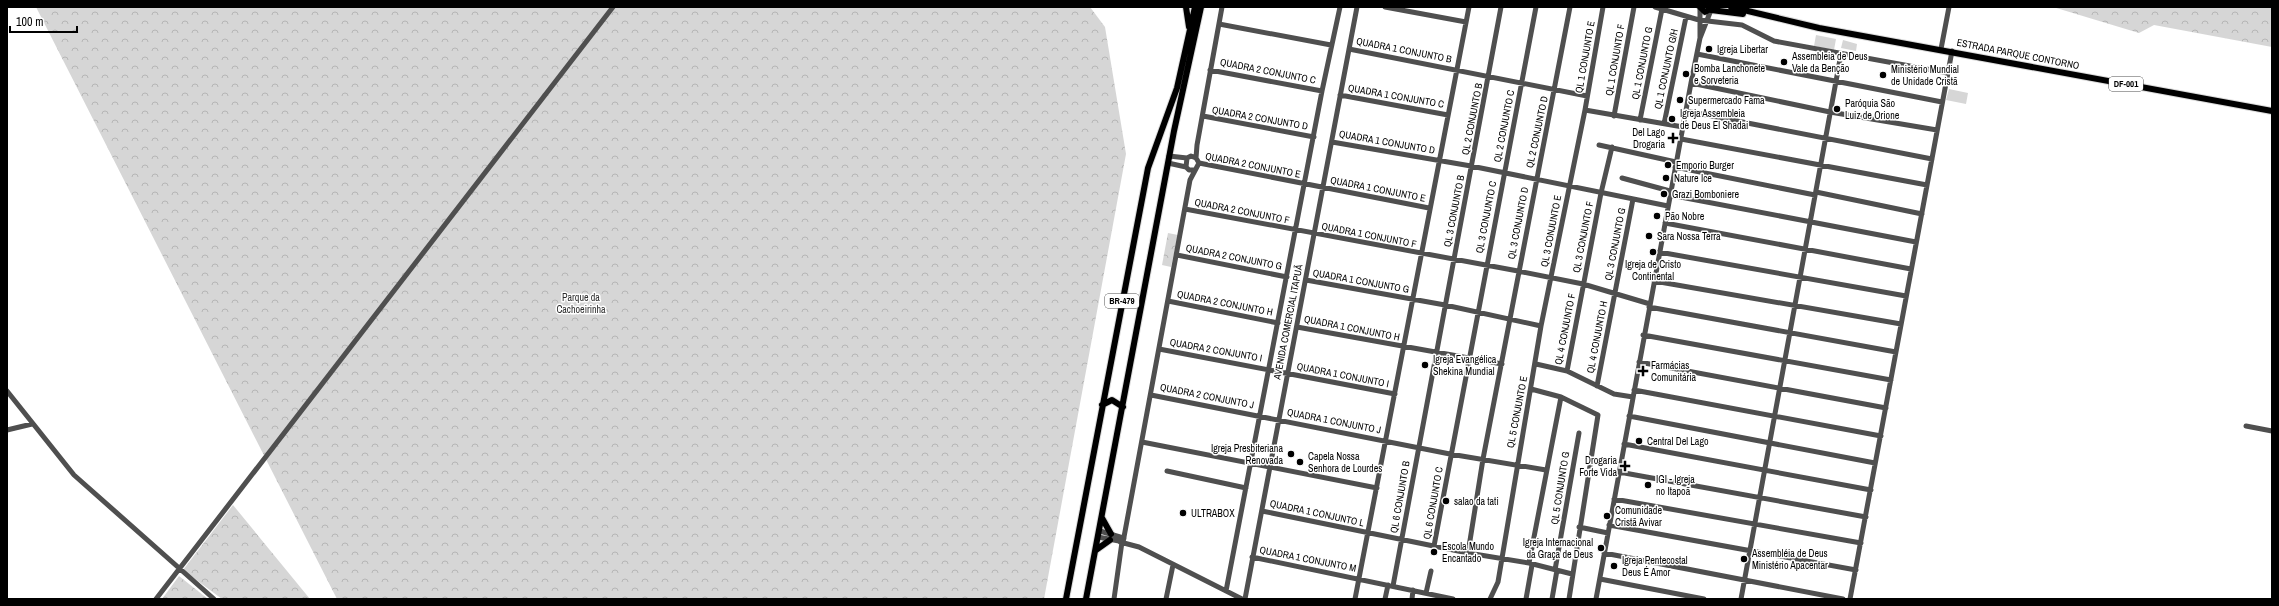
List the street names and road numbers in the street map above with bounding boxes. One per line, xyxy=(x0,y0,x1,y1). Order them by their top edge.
street label: QL 1 CONJUNTO E xyxy=(1572,20,1598,94)
street label: QL 1 CONJUNTO F xyxy=(1602,23,1628,97)
street label: QL 1 CONJUNTO G xyxy=(1629,26,1655,100)
street label: QL 1 CONJUNTO G/H xyxy=(1651,27,1681,110)
street label: QUADRA 1 CONJUNTO B xyxy=(1355,34,1453,66)
street label: ESTRADA PARQUE CONTORNO xyxy=(1956,36,2080,72)
street label: QUADRA 2 CONJUNTO C xyxy=(1219,55,1317,87)
road number: DF-001 xyxy=(2109,77,2143,91)
street label: QUADRA 1 CONJUNTO C xyxy=(1347,81,1445,111)
street label: QL 2 CONJUNTO B xyxy=(1459,81,1485,156)
street label: QL 2 CONJUNTO C xyxy=(1491,89,1517,163)
street label: QL 2 CONJUNTO D xyxy=(1523,95,1551,169)
street label: QUADRA 2 CONJUNTO D xyxy=(1211,103,1309,133)
street label: QUADRA 1 CONJUNTO D xyxy=(1338,127,1436,157)
street label: QUADRA 2 CONJUNTO E xyxy=(1204,149,1302,181)
street label: QUADRA 1 CONJUNTO E xyxy=(1329,173,1427,205)
street label: QL 3 CONJUNTO B xyxy=(1441,173,1467,248)
street label: QL 3 CONJUNTO C xyxy=(1473,180,1499,254)
street label: QL 3 CONJUNTO D xyxy=(1505,186,1531,260)
street label: QL 3 CONJUNTO E xyxy=(1538,194,1564,268)
street label: QUADRA 2 CONJUNTO F xyxy=(1193,195,1291,227)
street label: QL 3 CONJUNTO F xyxy=(1570,200,1596,274)
street label: QL 3 CONJUNTO G xyxy=(1602,207,1628,281)
street label: QUADRA 1 CONJUNTO F xyxy=(1320,219,1418,251)
street label: QUADRA 2 CONJUNTO G xyxy=(1185,241,1283,273)
street label: AVENIDA COMERCIAL ITAPUÃ xyxy=(1270,263,1306,382)
street label: QUADRA 1 CONJUNTO G xyxy=(1312,266,1410,296)
street label: QUADRA 2 CONJUNTO H xyxy=(1176,287,1274,319)
street label: QL 4 CONJUNTO F xyxy=(1552,292,1578,366)
road number: BR-479 xyxy=(1105,294,1139,308)
street label: QL 4 CONJUNTO H xyxy=(1584,300,1610,374)
street label: QUADRA 1 CONJUNTO H xyxy=(1303,312,1401,344)
street label: QUADRA 2 CONJUNTO I xyxy=(1169,335,1263,365)
street label: QUADRA 1 CONJUNTO I xyxy=(1296,360,1390,390)
street label: QL 5 CONJUNTO E xyxy=(1504,375,1530,449)
street label: QUADRA 2 CONJUNTO J xyxy=(1159,381,1255,411)
street label: QUADRA 1 CONJUNTO J xyxy=(1286,406,1382,436)
street label: QL 5 CONJUNTO G xyxy=(1548,451,1572,525)
street label: QL 6 CONJUNTO B xyxy=(1387,459,1413,534)
street label: QL 6 CONJUNTO C xyxy=(1420,466,1446,540)
street label: QUADRA 1 CONJUNTO L xyxy=(1269,497,1366,529)
street label: QUADRA 1 CONJUNTO M xyxy=(1259,543,1358,575)

